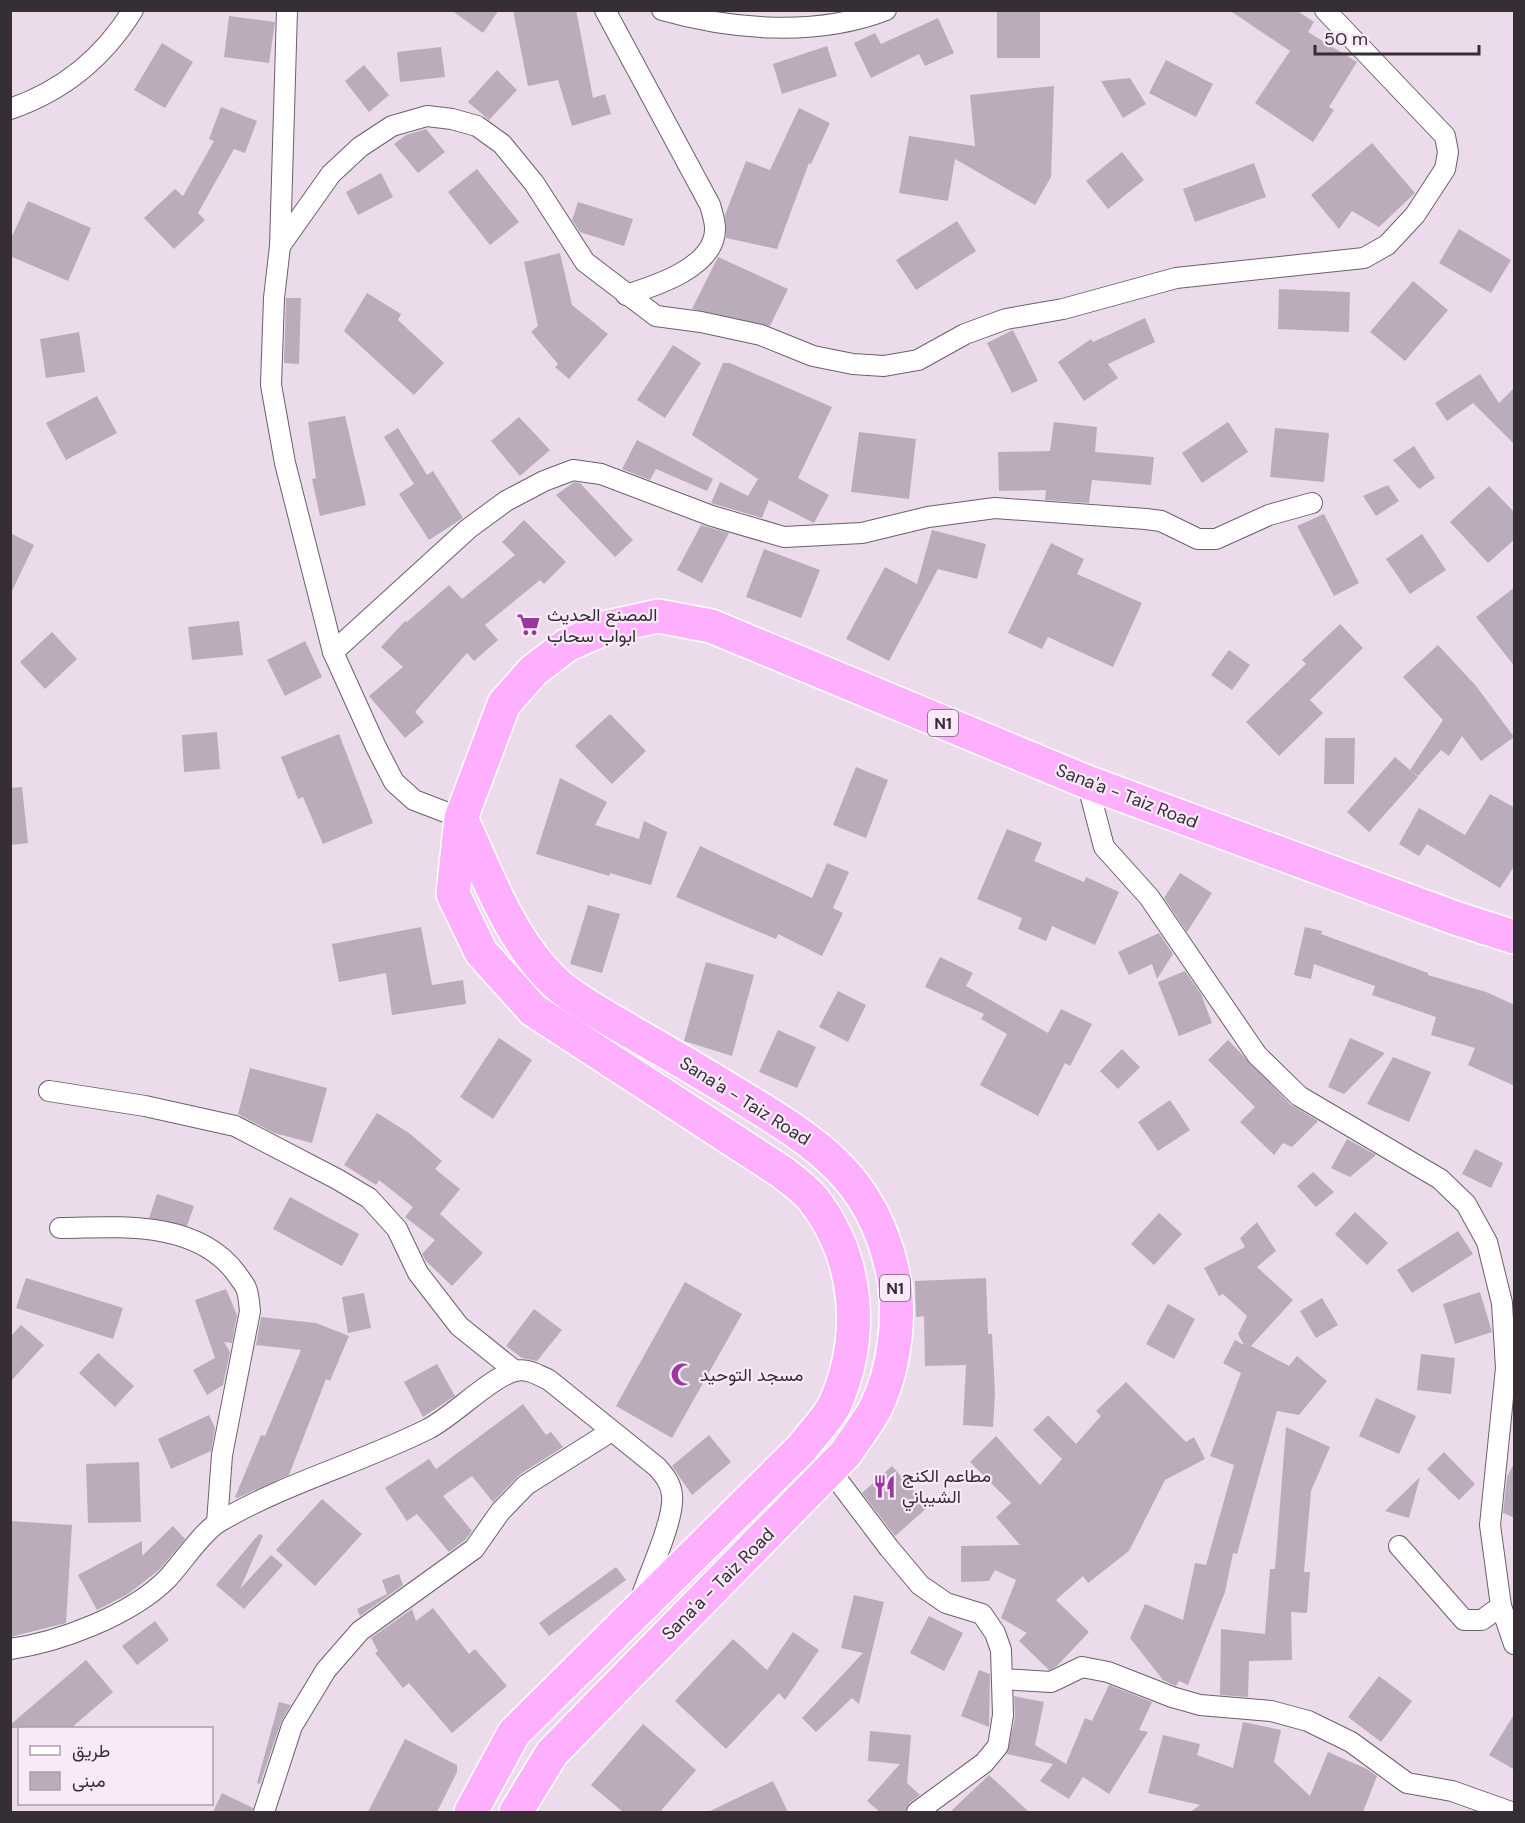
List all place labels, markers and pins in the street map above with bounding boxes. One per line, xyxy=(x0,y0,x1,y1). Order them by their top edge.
place label: المصنع الحديث ابواب سحاب xyxy=(547,603,657,648)
supermarket icon: المصنع الحديث ابواب سحاب xyxy=(516,612,542,638)
mosque icon: مسجد التوحيد xyxy=(669,1362,695,1388)
place label: مسجد التوحيد xyxy=(700,1363,803,1387)
place label: مطاعم الكنج الشيباني xyxy=(902,1464,991,1512)
restaurant icon: مطاعم الكنج الشيباني xyxy=(871,1473,897,1499)

